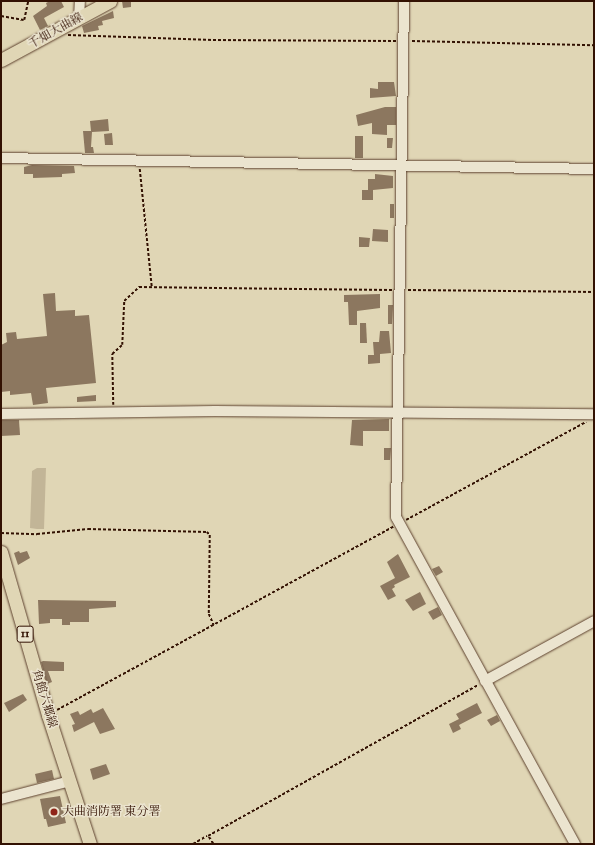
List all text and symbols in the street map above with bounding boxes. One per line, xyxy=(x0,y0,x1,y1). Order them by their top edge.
street label: 千畑大曲線 xyxy=(26,10,86,52)
road number: 11 xyxy=(16,625,34,643)
street label: 角館六郷線 xyxy=(28,668,60,730)
place label: 大曲消防署 東分署 xyxy=(62,805,161,819)
marker: 大曲消防署 東分署 xyxy=(49,807,59,817)

